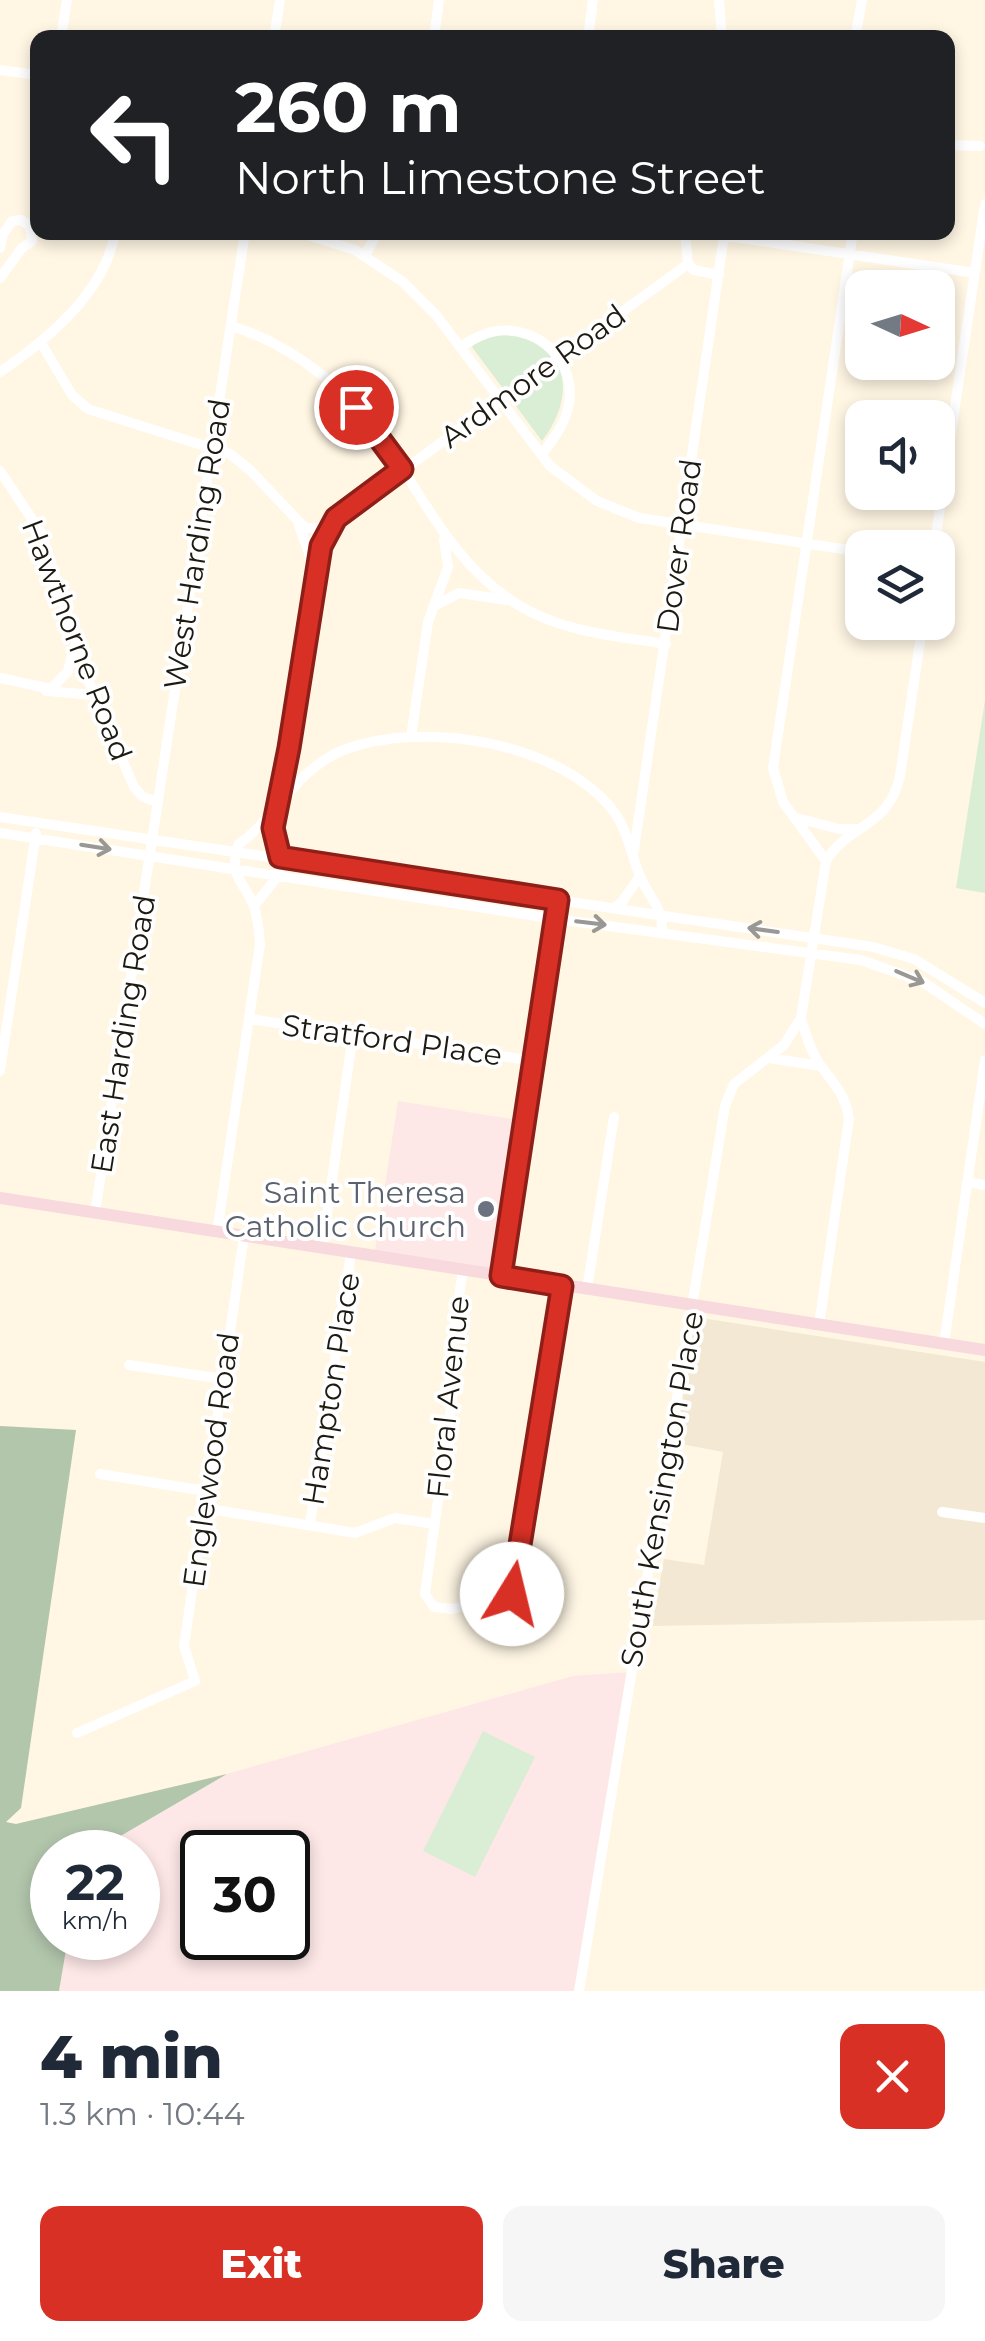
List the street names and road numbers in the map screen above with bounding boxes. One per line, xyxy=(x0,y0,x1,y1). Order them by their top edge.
street label: Ardmore Road xyxy=(433,296,633,456)
street label: West Harding Road xyxy=(156,396,238,692)
street label: Dover Road xyxy=(648,457,710,635)
street label: Hawthorne Road xyxy=(14,514,140,766)
street label: East Harding Road xyxy=(83,892,163,1176)
street label: Stratford Place xyxy=(280,1006,504,1074)
street label: Hampton Place xyxy=(294,1270,368,1508)
street label: Floral Avenue xyxy=(419,1294,477,1500)
street label: South Kensington Place xyxy=(612,1308,712,1670)
street label: Englewood Road xyxy=(175,1330,247,1590)

